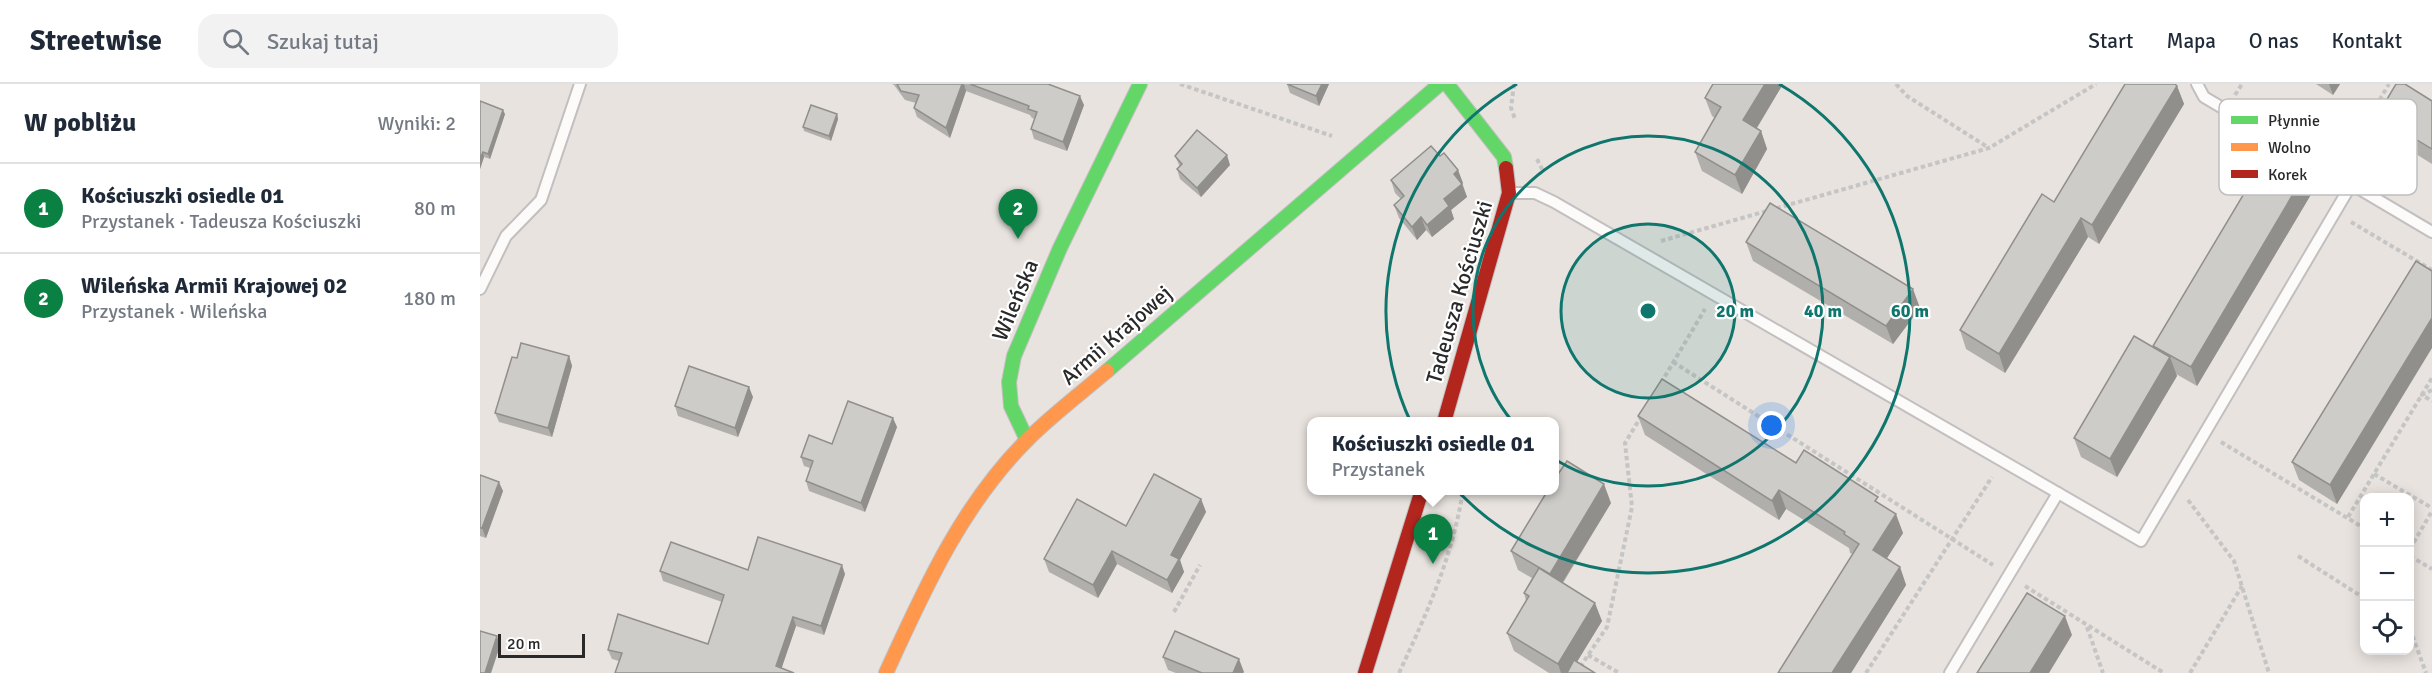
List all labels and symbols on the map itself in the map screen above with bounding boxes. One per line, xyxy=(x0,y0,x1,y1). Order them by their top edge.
legend xyxy=(2219,99,2417,195)
text: Płynnie xyxy=(2268,111,2320,131)
text: Wolno xyxy=(2268,138,2311,158)
text: Korek xyxy=(2268,165,2307,185)
pin: 2 xyxy=(998,190,1038,239)
street label: Tadeusza Kościuszki xyxy=(1420,197,1498,387)
street label: Wileńska xyxy=(986,255,1044,345)
street label: Armii Krajowej xyxy=(1055,279,1177,391)
text: 20 m xyxy=(1716,300,1754,322)
text: 40 m xyxy=(1804,300,1842,322)
text: 60 m xyxy=(1891,300,1929,322)
centre of rings xyxy=(1638,301,1658,321)
your location xyxy=(1757,411,1786,440)
pin: 1 xyxy=(1414,514,1452,564)
scale bar xyxy=(498,631,585,658)

